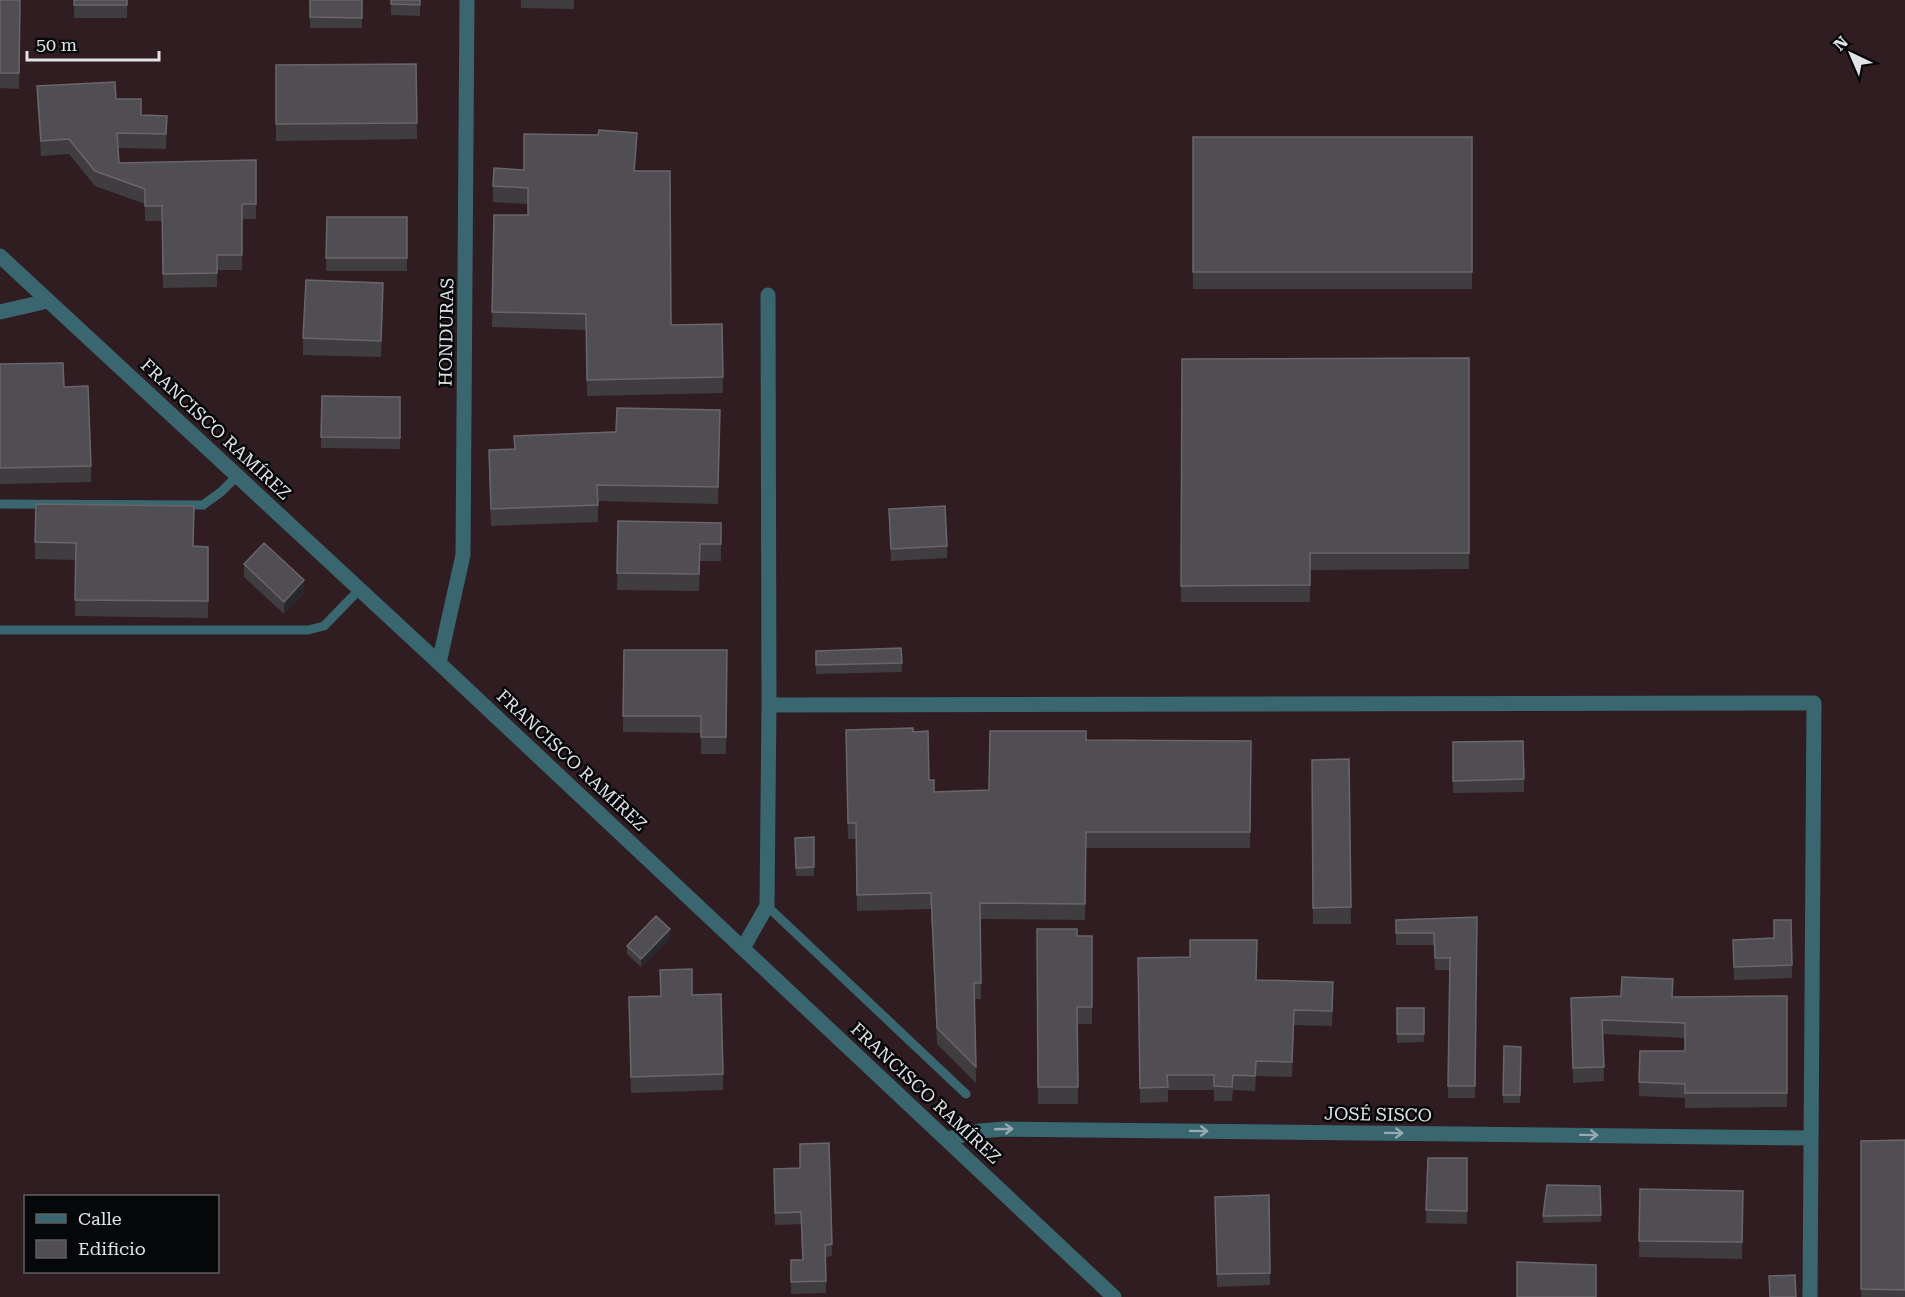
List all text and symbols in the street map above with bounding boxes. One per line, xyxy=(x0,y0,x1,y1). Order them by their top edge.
scale bar xyxy=(27,24,159,62)
north arrow xyxy=(1821,24,1881,84)
text: N xyxy=(1830,32,1852,55)
text: 50 m xyxy=(36,34,77,55)
street label: HONDURAS xyxy=(435,277,457,387)
street label: FRANCISCO RAMÍREZ xyxy=(137,354,295,504)
street label: FRANCISCO RAMÍREZ xyxy=(493,685,651,835)
street label: FRANCISCO RAMÍREZ xyxy=(847,1018,1005,1168)
street label: JOSÉ SISCO xyxy=(1324,1103,1432,1125)
one-way arrow xyxy=(993,1124,1013,1135)
one-way arrow xyxy=(1188,1125,1208,1137)
one-way arrow xyxy=(1383,1127,1403,1139)
one-way arrow xyxy=(1578,1130,1598,1141)
legend xyxy=(24,1195,219,1273)
text: Calle xyxy=(78,1208,122,1229)
text: Edificio xyxy=(78,1238,146,1259)

